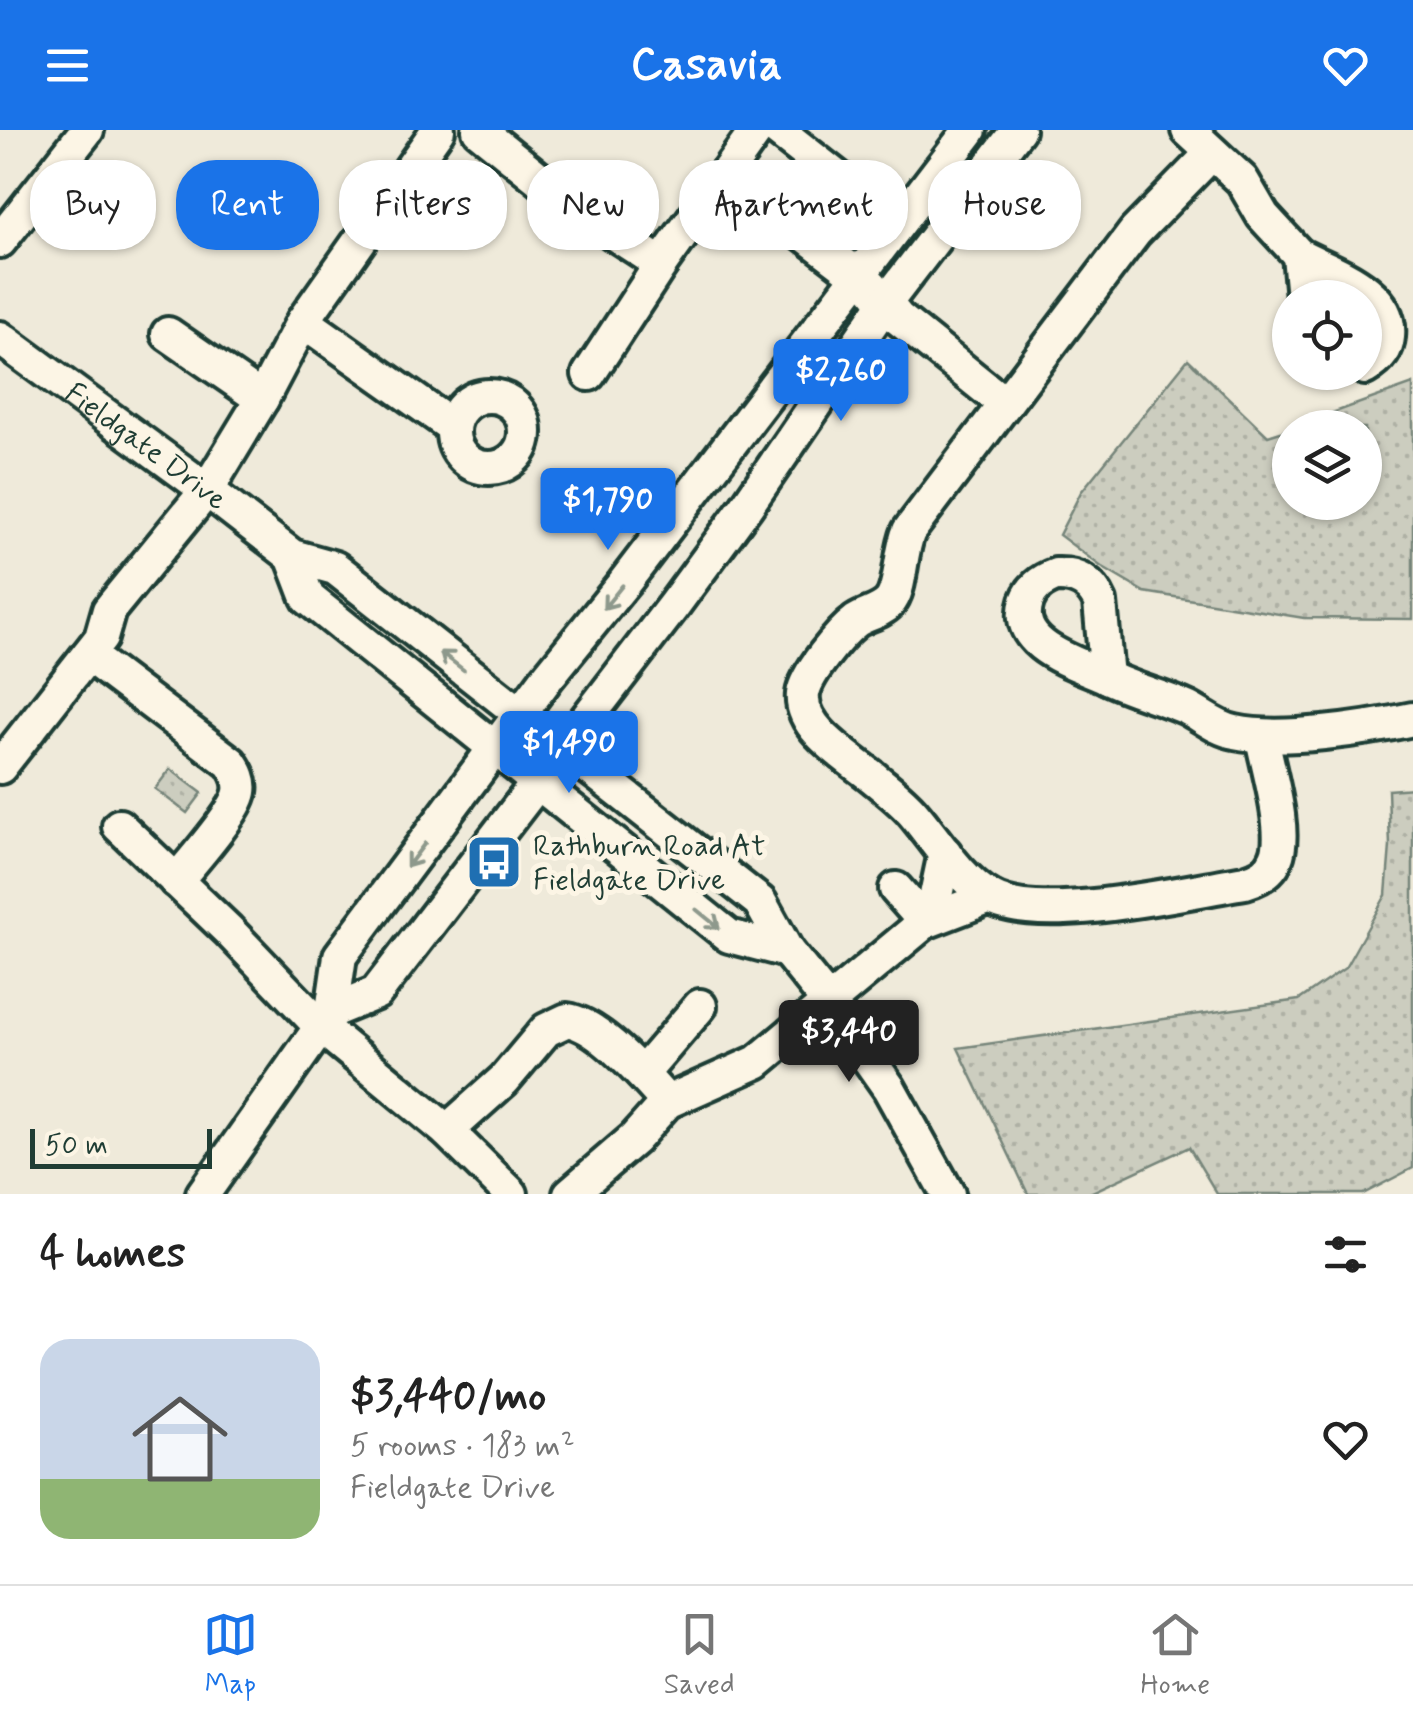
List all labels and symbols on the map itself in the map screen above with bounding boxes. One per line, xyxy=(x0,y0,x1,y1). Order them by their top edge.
pin: $2,260 xyxy=(760,339,922,424)
street label: Fieldgate Drive xyxy=(57,374,235,520)
pin: $1,790 xyxy=(527,468,689,553)
one-way arrow xyxy=(603,583,624,610)
one-way arrow xyxy=(440,650,466,672)
pin: $1,490 xyxy=(488,711,650,796)
place label: Rathburn Road At Fieldgate Drive xyxy=(533,827,765,900)
bus stop icon: Rathburn Road At Fieldgate Drive xyxy=(464,832,524,892)
one-way arrow xyxy=(405,841,426,868)
one-way arrow xyxy=(694,908,721,929)
pin: $3,440 xyxy=(768,1000,930,1085)
scale bar xyxy=(30,1124,212,1168)

